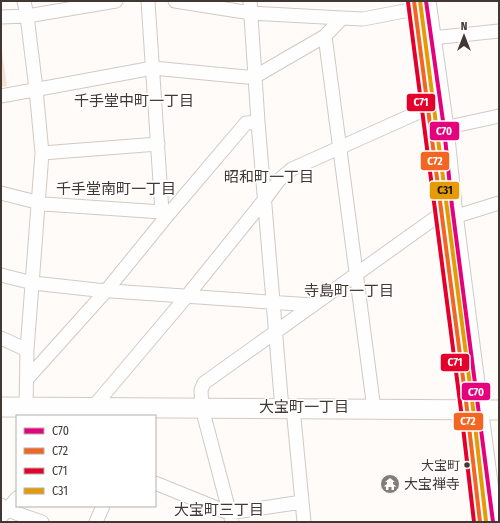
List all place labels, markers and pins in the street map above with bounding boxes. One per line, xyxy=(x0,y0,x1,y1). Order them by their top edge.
place label: 大宝町 xyxy=(421,458,460,473)
marker: 大宝町 xyxy=(462,460,472,470)
temple icon: 大宝禅寺 xyxy=(379,473,401,495)
place label: 大宝禅寺 xyxy=(404,476,460,493)

